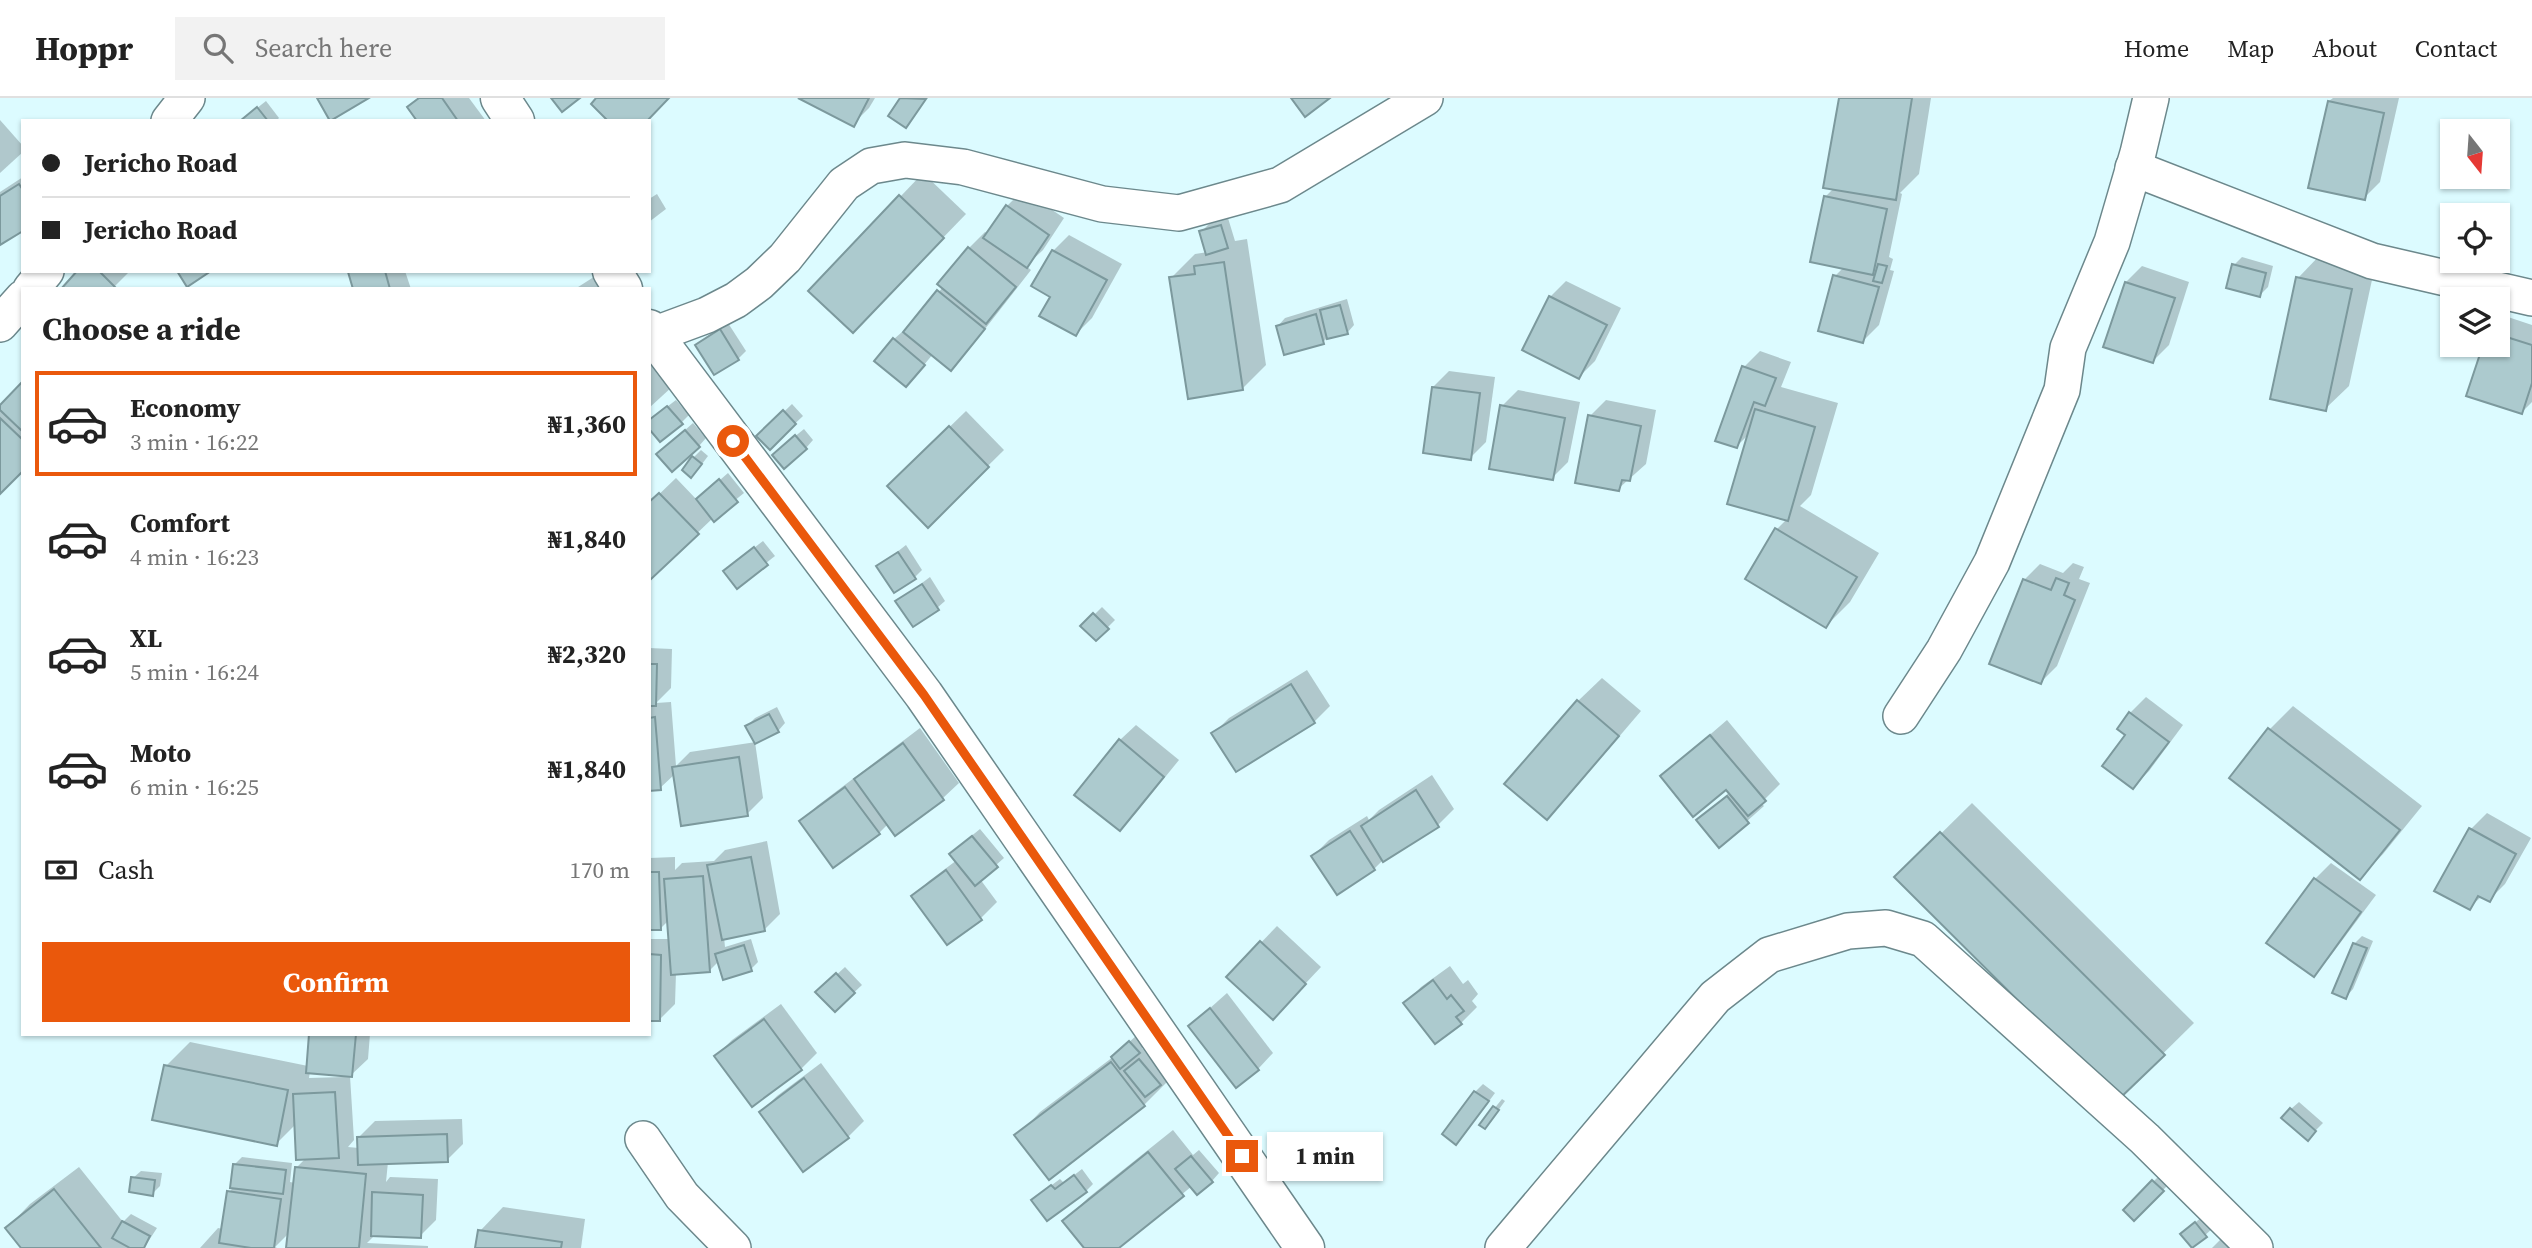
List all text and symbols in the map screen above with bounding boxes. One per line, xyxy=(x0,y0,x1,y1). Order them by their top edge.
search box xyxy=(175,17,665,80)
text: Hoppr xyxy=(35,26,133,71)
icon: search xyxy=(199,29,237,67)
text: Search here xyxy=(255,30,392,66)
text: Home xyxy=(2124,32,2189,65)
text: Map xyxy=(2227,32,2274,65)
text: About xyxy=(2312,32,2377,65)
text: Contact xyxy=(2415,32,2497,65)
north arrow xyxy=(2440,119,2510,189)
map controls xyxy=(2440,119,2510,357)
text: Jericho Road xyxy=(84,145,238,181)
button: locate xyxy=(2440,203,2510,273)
text: Jericho Road xyxy=(84,212,238,248)
button: layers xyxy=(2440,287,2510,357)
text: Choose a ride xyxy=(42,307,241,351)
text: Economy xyxy=(130,390,241,426)
icon: car xyxy=(46,392,109,455)
text: ₦1,360 xyxy=(548,406,626,442)
route start xyxy=(717,425,749,457)
text: 3 min · 16:22 xyxy=(130,426,259,458)
text: Comfort xyxy=(130,505,230,541)
icon: car xyxy=(46,507,109,570)
text: ₦1,840 xyxy=(548,521,626,557)
text: 4 min · 16:23 xyxy=(130,541,259,573)
text: XL xyxy=(130,620,162,656)
icon: car xyxy=(46,622,109,685)
text: ₦2,320 xyxy=(548,636,626,672)
text: 5 min · 16:24 xyxy=(130,656,259,688)
text: Moto xyxy=(130,735,191,771)
icon: car xyxy=(46,737,109,800)
text: ₦1,840 xyxy=(548,751,626,787)
text: 6 min · 16:25 xyxy=(130,771,259,803)
icon: cash xyxy=(42,851,80,889)
text: Cash xyxy=(98,852,154,888)
text: 170 m xyxy=(569,854,630,886)
button: Confirm xyxy=(42,942,630,1022)
callout: 1 min xyxy=(1266,1132,1382,1180)
route end xyxy=(1226,1140,1258,1172)
text: 1 min xyxy=(1295,1140,1355,1172)

